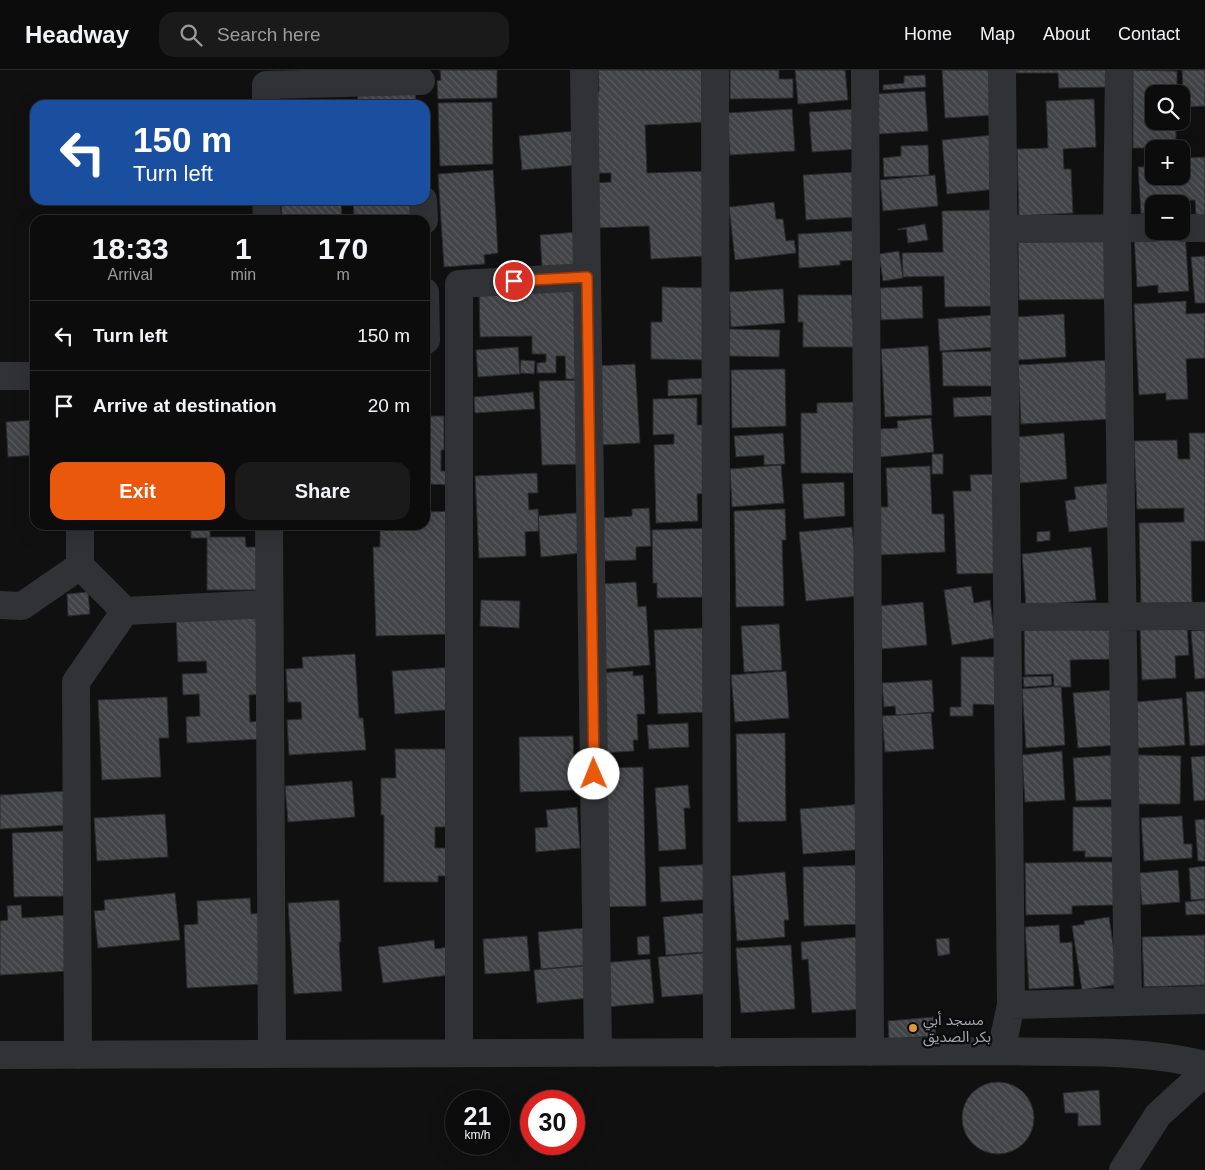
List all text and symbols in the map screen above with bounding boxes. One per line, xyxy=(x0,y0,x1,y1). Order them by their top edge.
search box xyxy=(159,12,509,57)
text: Headway xyxy=(25,21,129,48)
icon: search xyxy=(177,21,205,49)
text: Search here xyxy=(217,24,321,45)
text: Home xyxy=(904,24,952,44)
text: Map xyxy=(980,24,1015,44)
text: About xyxy=(1043,24,1090,44)
text: Contact xyxy=(1118,24,1180,44)
map controls xyxy=(1145,85,1190,240)
button: search xyxy=(1145,85,1190,130)
icon: left xyxy=(50,120,115,185)
text: 150 m xyxy=(133,120,232,159)
button: + xyxy=(1145,140,1190,185)
text: Turn left xyxy=(133,161,213,186)
button: − xyxy=(1145,195,1190,240)
text: 18:33 xyxy=(92,232,169,265)
text: 1 xyxy=(235,232,252,265)
text: 170 xyxy=(318,232,368,265)
pin xyxy=(493,260,535,302)
text: Arrival xyxy=(108,266,153,283)
text: min xyxy=(230,266,256,283)
text: m xyxy=(336,266,350,283)
icon: arrive xyxy=(500,267,528,295)
icon: left xyxy=(50,322,78,350)
text: Turn left xyxy=(93,325,168,346)
text: 150 m xyxy=(357,325,410,346)
icon: arrive xyxy=(50,392,78,420)
text: Arrive at destination xyxy=(93,395,277,416)
text: 20 m xyxy=(368,395,410,416)
button: Exit xyxy=(50,462,225,520)
button: Share xyxy=(235,462,410,520)
position arrow xyxy=(567,747,619,799)
place label: مسجد أبي بكر الصديق xyxy=(923,1011,991,1047)
marker: مسجد أبي بكر الصديق xyxy=(907,1022,919,1034)
speed limit sign: 30 xyxy=(520,1090,585,1155)
text: 21 xyxy=(464,1102,491,1130)
text: km/h xyxy=(464,1128,491,1142)

